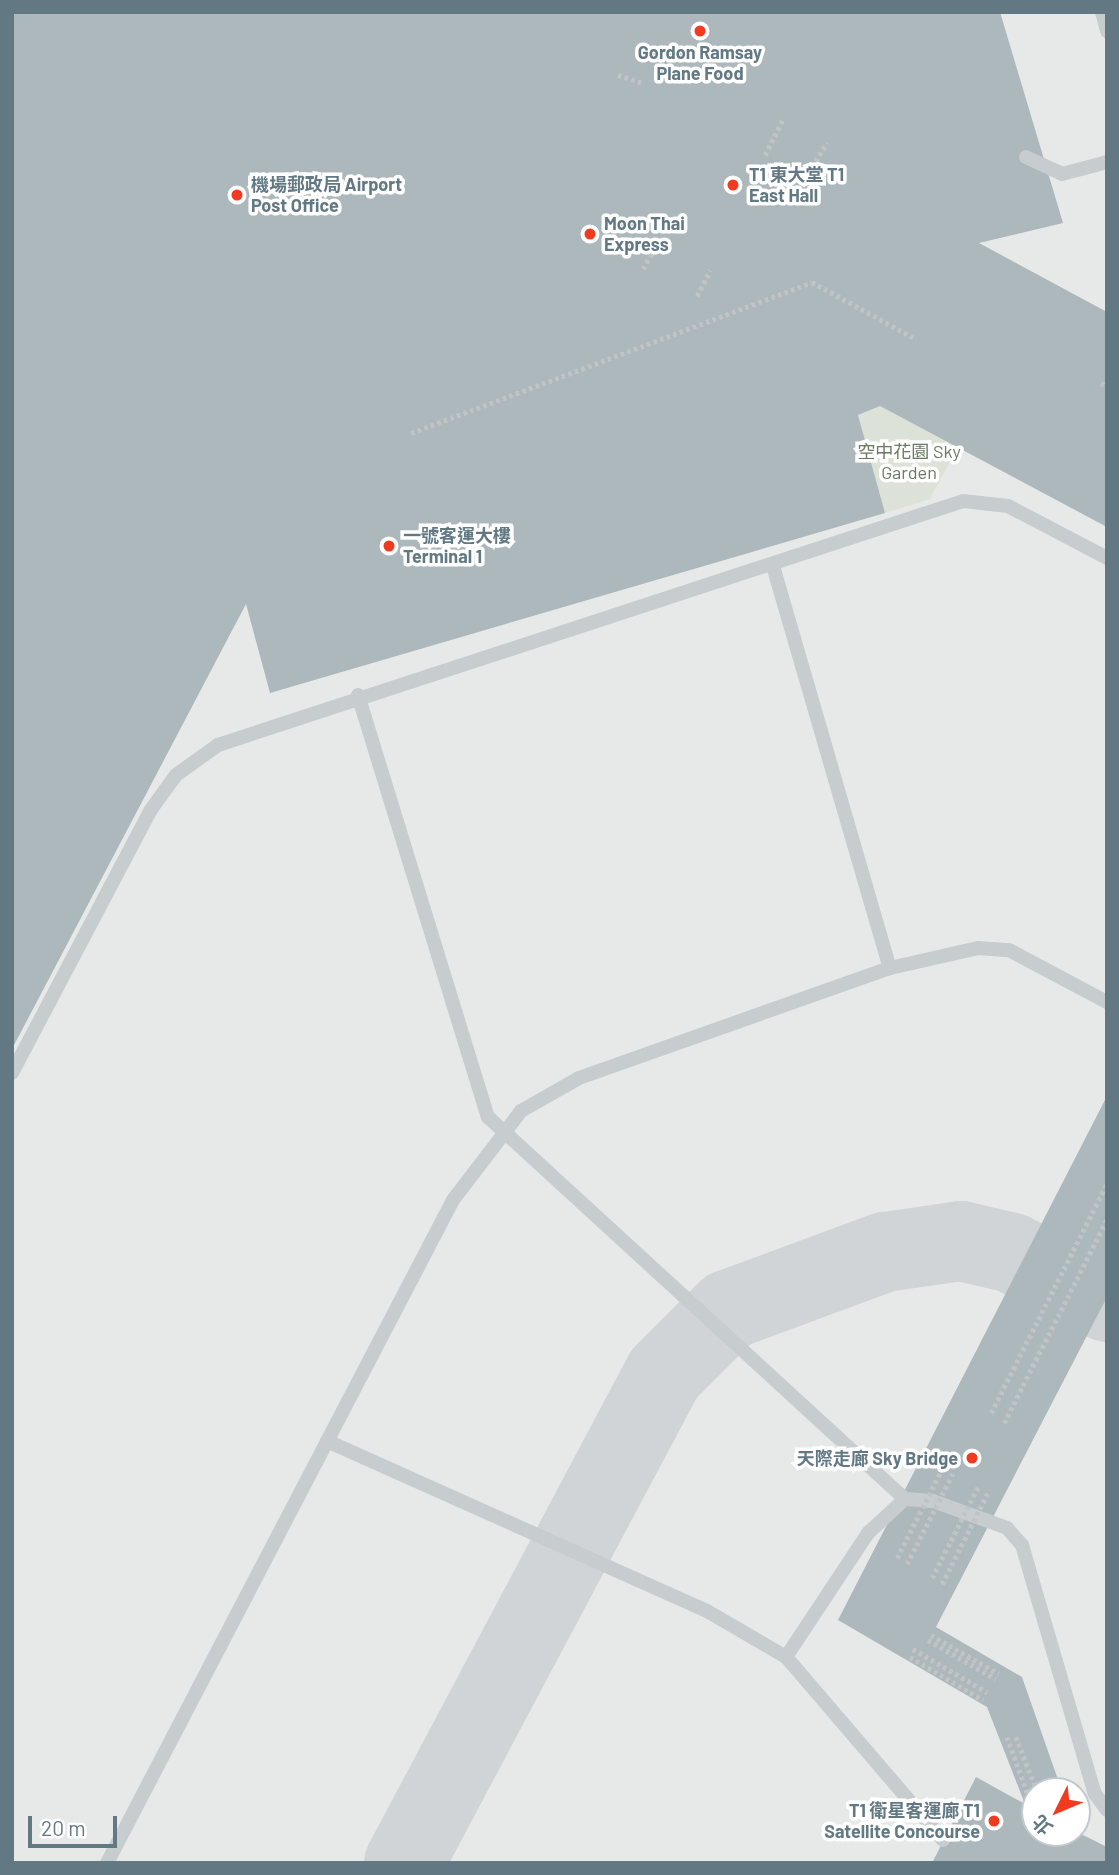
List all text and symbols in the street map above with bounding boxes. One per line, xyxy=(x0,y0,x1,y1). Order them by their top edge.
marker: Gordon Ramsay Plane Food xyxy=(692,23,708,39)
place label: Gordon Ramsay Plane Food xyxy=(638,42,762,84)
place label: T1 東大堂 T1 East Hall xyxy=(749,164,844,206)
place label: 機場郵政局 Airport Post Office xyxy=(251,174,402,216)
marker: T1 東大堂 T1 East Hall xyxy=(723,175,743,195)
marker: 機場郵政局 Airport Post Office xyxy=(229,187,245,203)
place label: Moon Thai Express xyxy=(604,213,685,256)
marker: Moon Thai Express xyxy=(582,226,598,242)
park label: 空中花園 Sky Garden xyxy=(857,441,961,484)
place label: 一號客運大樓 Terminal 1 xyxy=(403,525,511,568)
marker: 一號客運大樓 Terminal 1 xyxy=(381,538,397,554)
place label: 天際走廊 Sky Bridge xyxy=(797,1447,958,1469)
marker: 天際走廊 Sky Bridge xyxy=(964,1450,980,1466)
north arrow xyxy=(1021,1777,1091,1847)
place label: T1 衛星客運廊 T1 Satellite Concourse xyxy=(824,1800,980,1842)
scale bar xyxy=(32,1801,121,1845)
text: 北 xyxy=(1027,1811,1057,1840)
marker: T1 衛星客運廊 T1 Satellite Concourse xyxy=(986,1813,1002,1829)
text: 20 m xyxy=(41,1815,86,1840)

